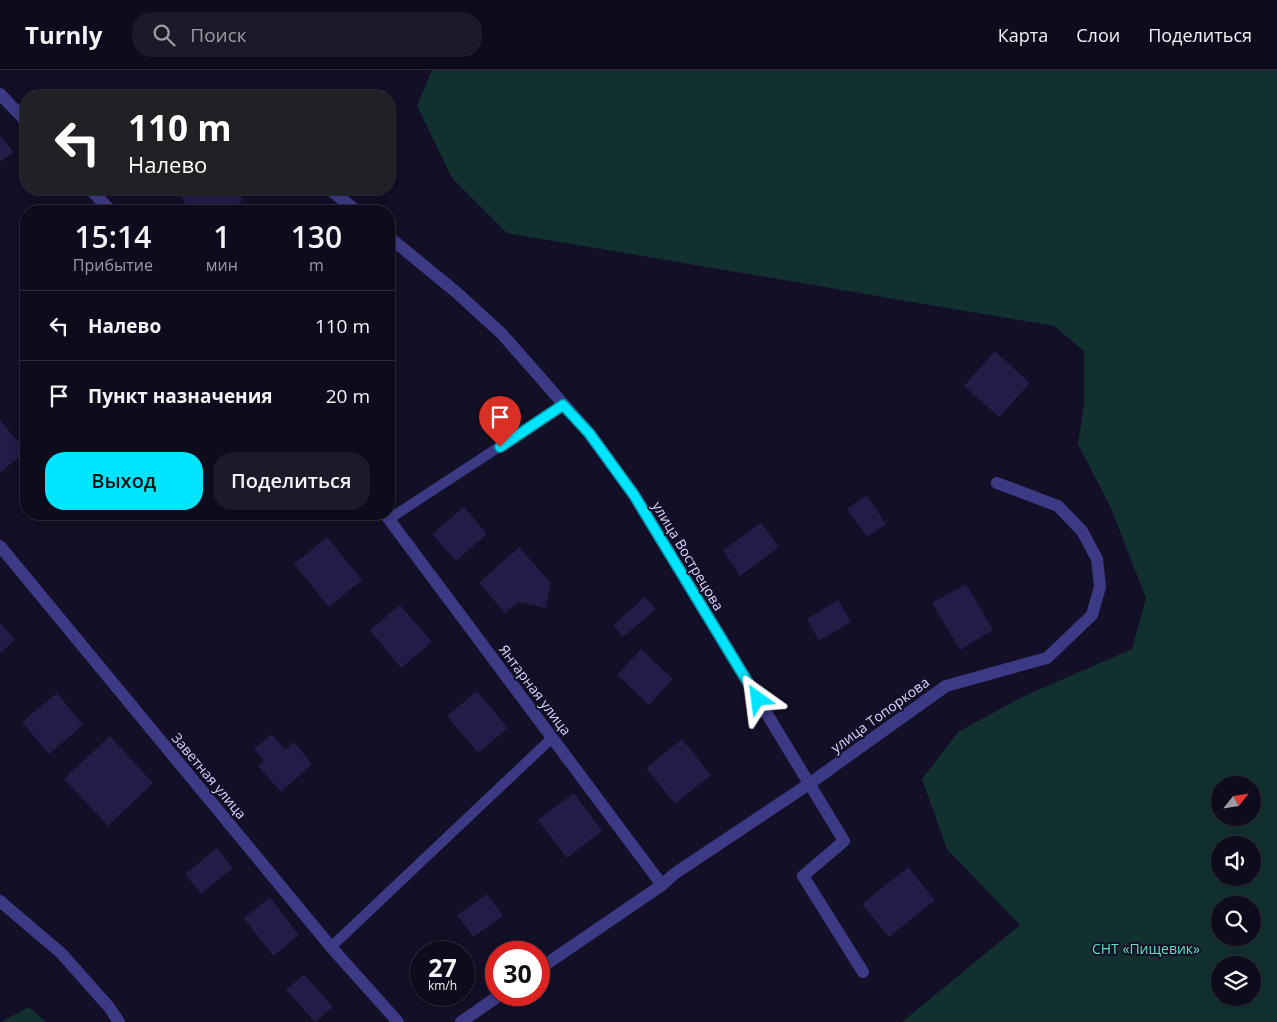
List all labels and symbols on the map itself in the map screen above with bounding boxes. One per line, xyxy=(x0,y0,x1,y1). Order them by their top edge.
pin xyxy=(479,396,521,447)
street label: улица Вострецова xyxy=(648,498,729,614)
street label: Янтарная улица xyxy=(495,640,576,739)
position arrow xyxy=(731,672,783,724)
street label: улица Топоркова xyxy=(827,672,933,757)
street label: Заветная улица xyxy=(168,729,251,823)
north arrow xyxy=(1211,776,1261,826)
park label: СНТ «Пищевик» xyxy=(1092,939,1200,958)
speed limit sign: 30 xyxy=(485,941,550,1006)

